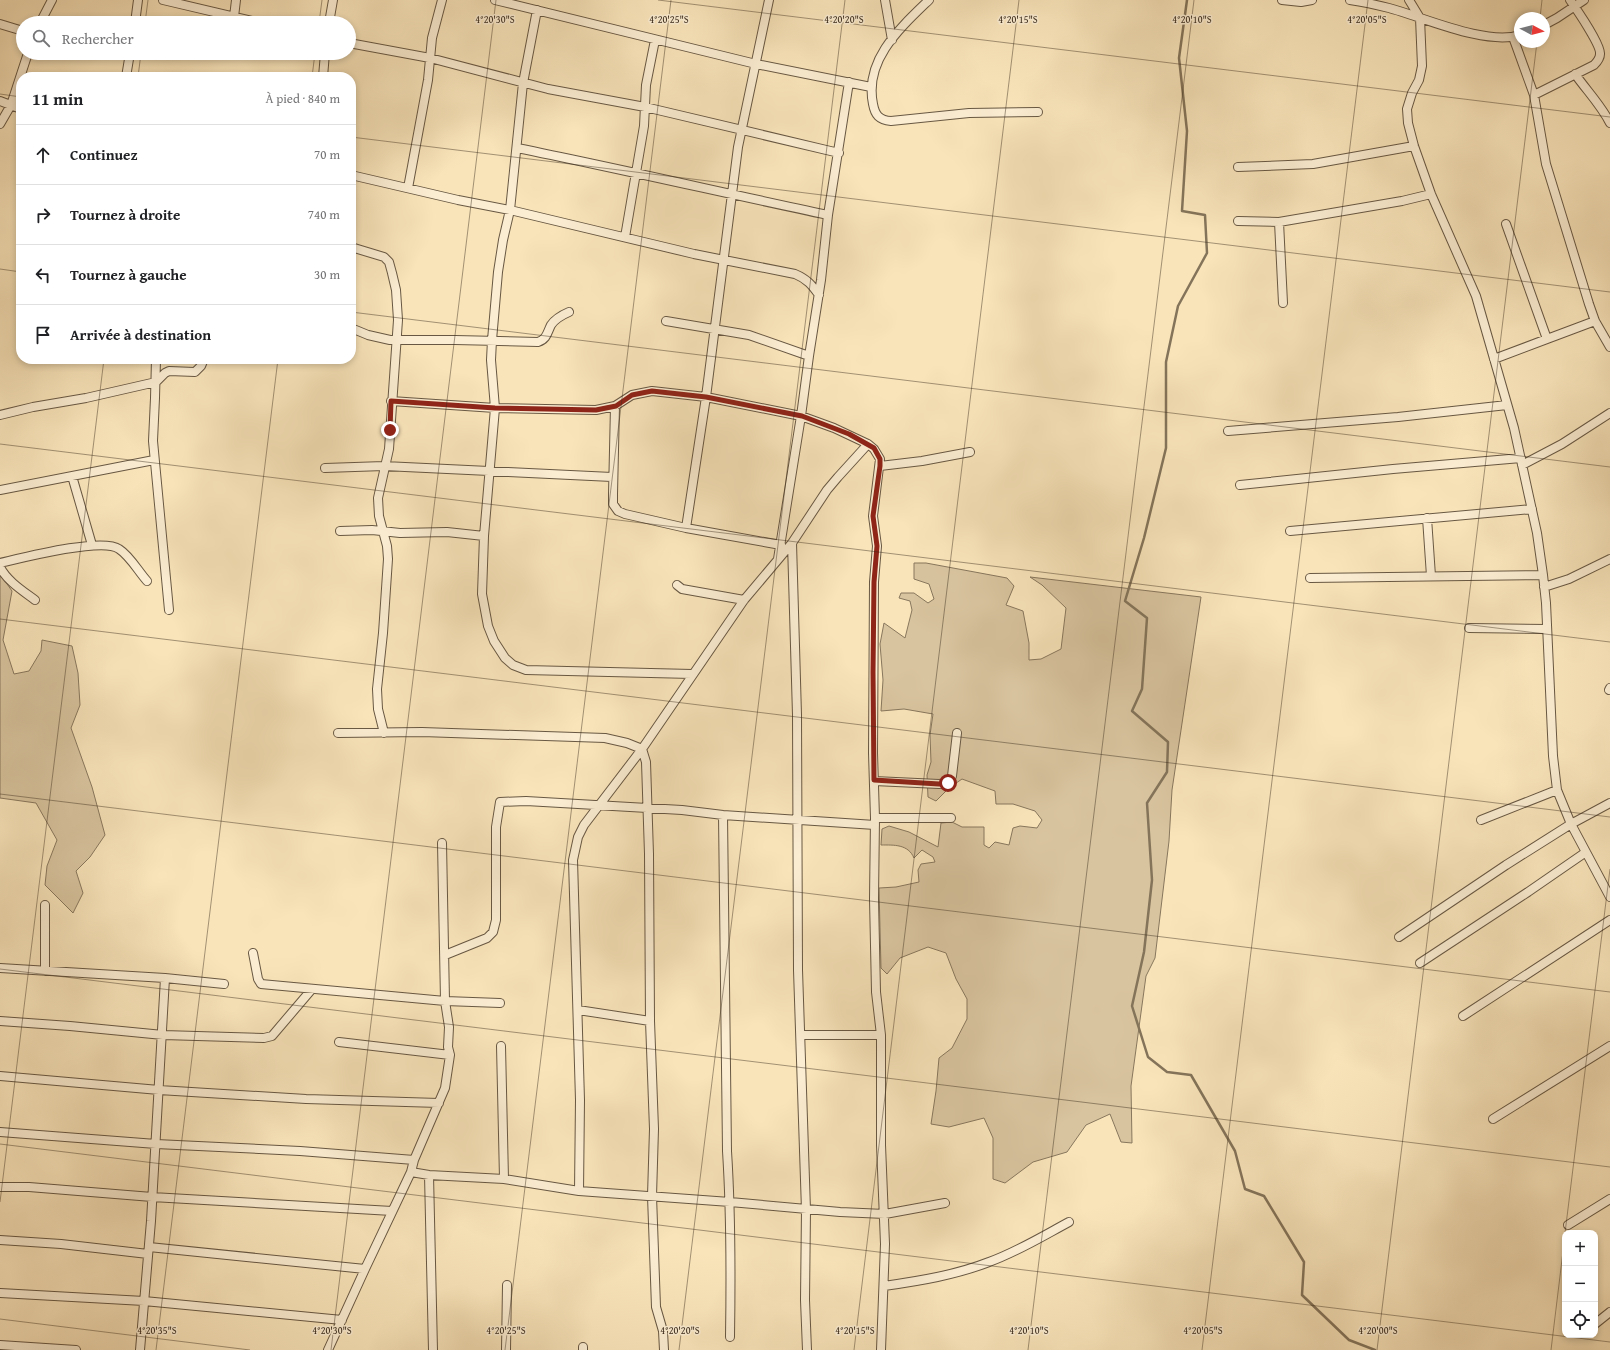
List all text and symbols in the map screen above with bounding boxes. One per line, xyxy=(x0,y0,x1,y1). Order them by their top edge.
text: 4°20'30"S xyxy=(475,12,515,27)
text: 4°20'25"S xyxy=(649,12,689,27)
text: 4°20'20"S xyxy=(824,12,864,27)
text: 4°20'15"S xyxy=(998,12,1038,27)
text: 4°20'10"S xyxy=(1172,12,1212,27)
text: 4°20'05"S xyxy=(1347,12,1387,27)
north arrow xyxy=(1514,12,1550,48)
search box xyxy=(16,16,356,60)
icon: search xyxy=(30,27,52,49)
text: Rechercher xyxy=(62,28,134,49)
text: 11 min xyxy=(32,86,83,111)
text: À pied · 840 m xyxy=(265,89,340,108)
icon: ahead xyxy=(32,144,54,166)
text: Continuez xyxy=(70,144,138,165)
text: 70 m xyxy=(314,145,340,164)
icon: right xyxy=(32,204,54,226)
text: Tournez à droite xyxy=(70,204,180,225)
text: 740 m xyxy=(308,205,340,224)
icon: left xyxy=(32,264,54,286)
text: Tournez à gauche xyxy=(70,264,187,285)
text: 30 m xyxy=(314,265,340,284)
icon: arrive xyxy=(32,324,54,346)
text: Arrivée à destination xyxy=(70,324,211,345)
route end xyxy=(381,421,399,439)
route start xyxy=(939,774,957,792)
map controls xyxy=(1562,1230,1598,1338)
button: + xyxy=(1562,1230,1598,1266)
button: − xyxy=(1562,1266,1598,1302)
button: locate xyxy=(1562,1302,1598,1338)
text: 4°20'35"S xyxy=(137,1323,177,1338)
text: 4°20'30"S xyxy=(312,1323,352,1338)
text: 4°20'25"S xyxy=(486,1323,526,1338)
text: 4°20'20"S xyxy=(660,1323,700,1338)
text: 4°20'15"S xyxy=(835,1323,875,1338)
text: 4°20'10"S xyxy=(1009,1323,1049,1338)
text: 4°20'05"S xyxy=(1183,1323,1223,1338)
text: 4°20'00"S xyxy=(1358,1323,1398,1338)

